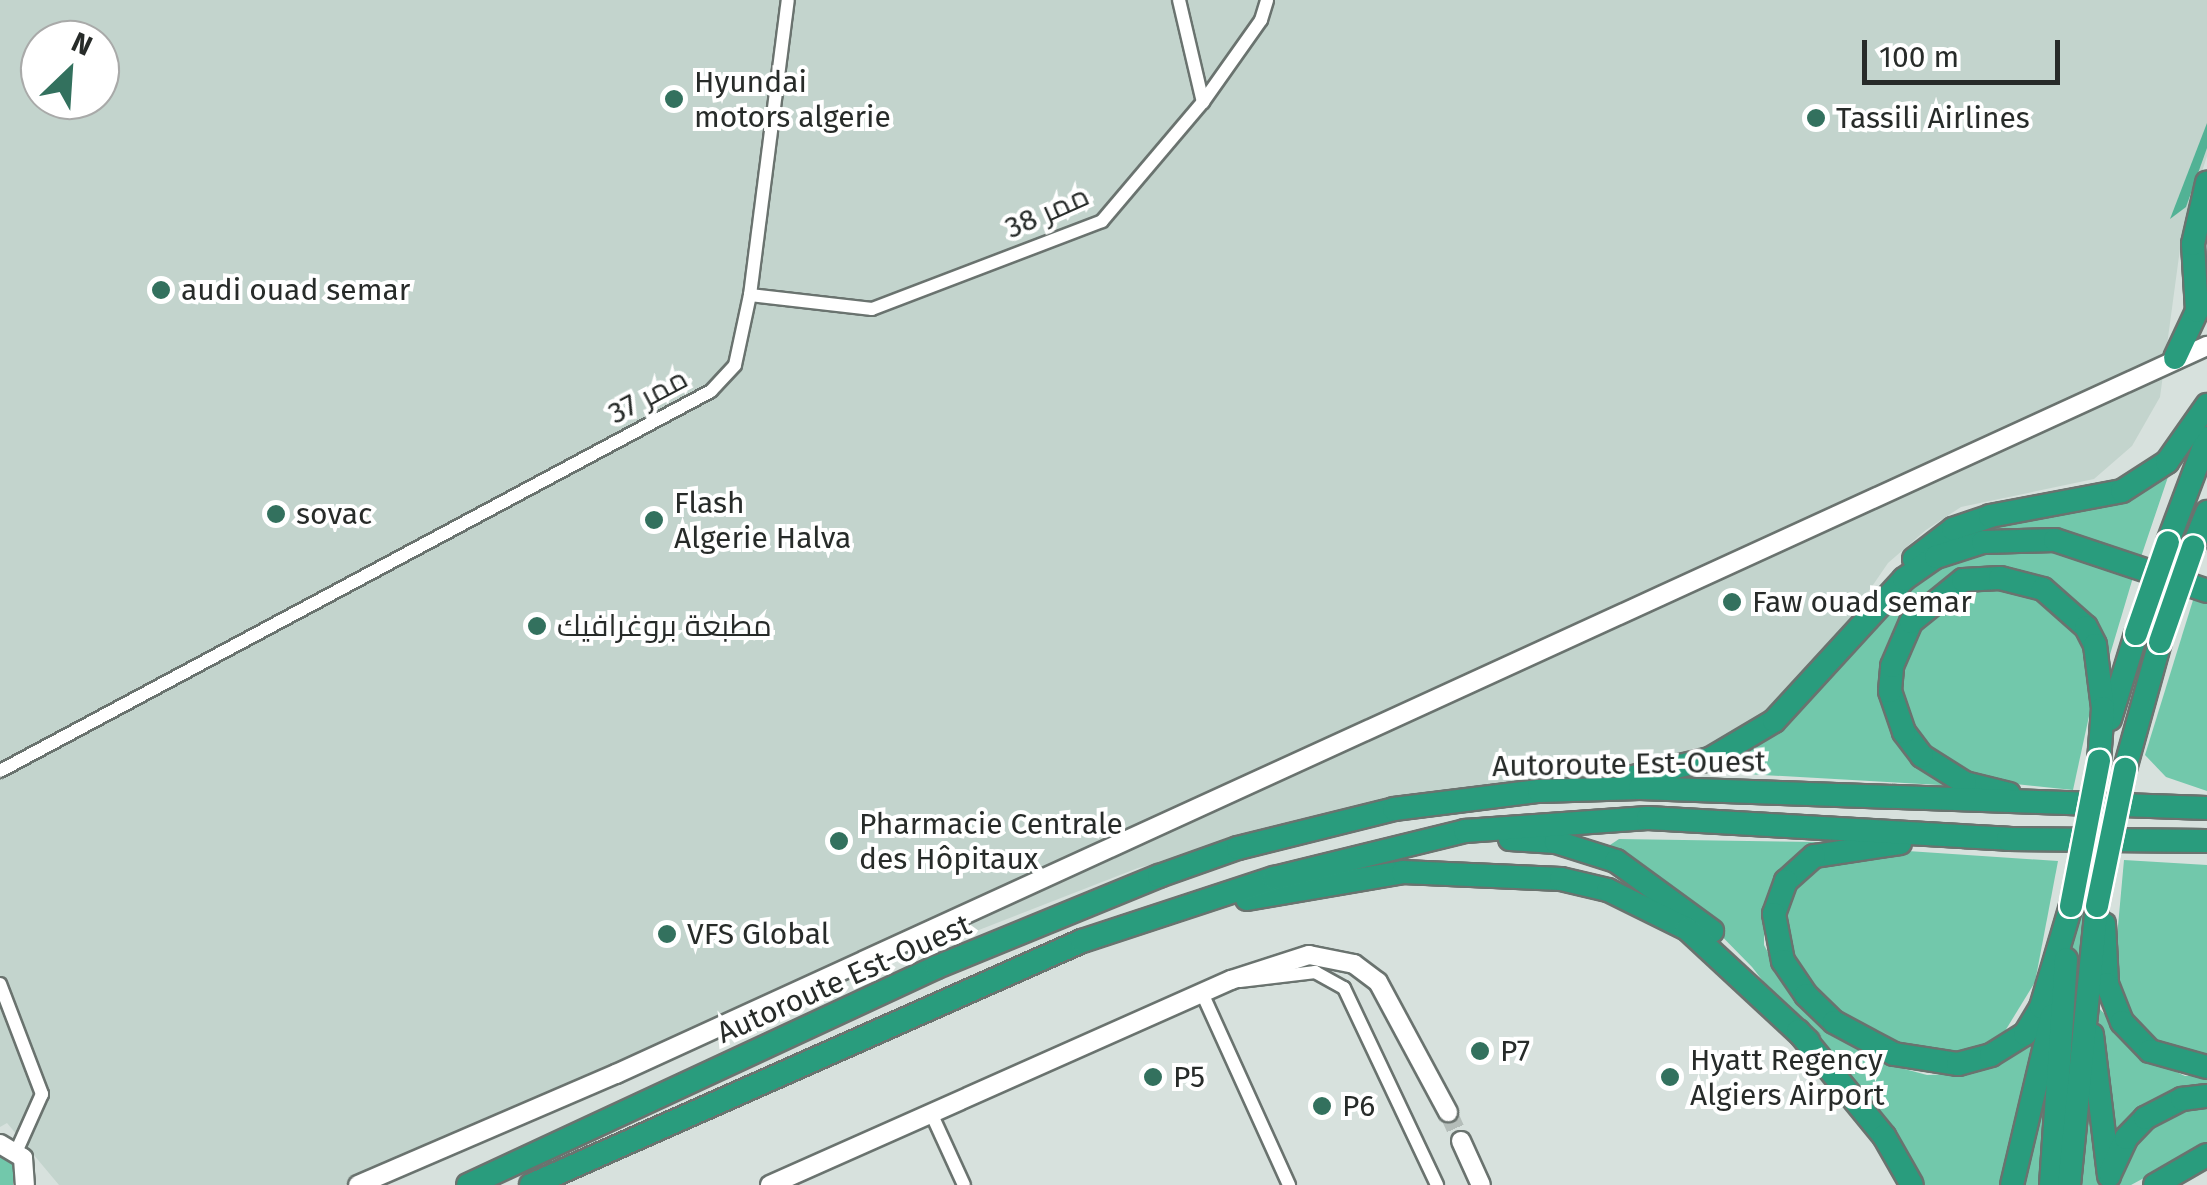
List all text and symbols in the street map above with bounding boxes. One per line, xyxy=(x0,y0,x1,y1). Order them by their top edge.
north arrow xyxy=(20,20,120,120)
scale bar xyxy=(1867,20,2064,82)
text: N xyxy=(67,25,97,63)
text: 100 m xyxy=(1879,39,1959,75)
place label: Hyundai motors algerie xyxy=(694,64,891,134)
marker: Hyundai motors algerie xyxy=(663,88,685,110)
place label: Tassili Airlines xyxy=(1836,100,2030,136)
marker: Tassili Airlines xyxy=(1805,107,1827,129)
street label: ممر 38 xyxy=(1000,178,1094,246)
place label: audi ouad semar xyxy=(181,272,410,308)
marker: audi ouad semar xyxy=(150,279,172,301)
street label: ممر 37 xyxy=(602,360,694,432)
place label: Flash Algerie Halva xyxy=(674,485,851,556)
place label: sovac xyxy=(296,496,372,532)
marker: sovac xyxy=(265,503,287,525)
marker: Flash Algerie Halva xyxy=(643,509,665,531)
place label: Faw ouad semar xyxy=(1752,584,1972,620)
marker: Faw ouad semar xyxy=(1721,591,1743,613)
place label: مطبعة بروغرافيك xyxy=(557,608,772,644)
marker: مطبعة بروغرافيك xyxy=(526,615,548,637)
street label: Autoroute Est-Ouest xyxy=(1492,744,1766,784)
place label: Pharmacie Centrale des Hôpitaux xyxy=(859,806,1123,876)
marker: Pharmacie Centrale des Hôpitaux xyxy=(828,830,850,852)
street label: Autoroute Est-Ouest xyxy=(712,907,976,1051)
place label: VFS Global xyxy=(687,916,830,952)
marker: VFS Global xyxy=(656,923,678,945)
place label: P7 xyxy=(1500,1033,1530,1069)
marker: P7 xyxy=(1469,1040,1491,1062)
place label: Hyatt Regency Algiers Airport xyxy=(1690,1042,1884,1112)
place label: P5 xyxy=(1173,1059,1205,1095)
marker: P5 xyxy=(1142,1066,1164,1088)
marker: Hyatt Regency Algiers Airport xyxy=(1659,1066,1681,1088)
place label: P6 xyxy=(1342,1088,1375,1124)
marker: P6 xyxy=(1311,1095,1333,1117)

